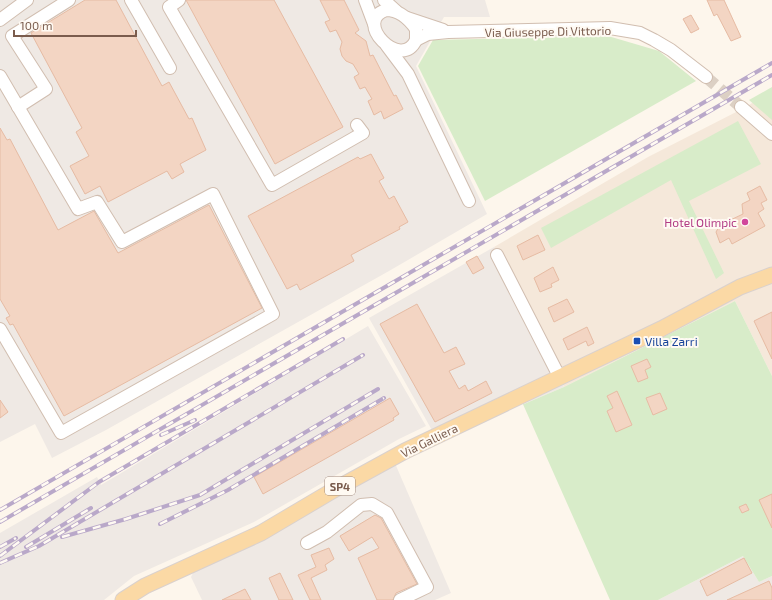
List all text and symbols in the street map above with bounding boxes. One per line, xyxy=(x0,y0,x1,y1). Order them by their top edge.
scale bar xyxy=(14,12,136,38)
text: 100 m xyxy=(20,18,52,32)
street label: Via Giuseppe Di Vittorio xyxy=(485,23,612,39)
place label: Hotel Olimpic xyxy=(664,215,737,229)
marker: Hotel Olimpic xyxy=(740,217,750,227)
place label: Villa Zarri xyxy=(645,334,698,348)
marker: Villa Zarri xyxy=(632,336,642,346)
street label: Via Galliera xyxy=(398,420,460,460)
road number: SP4 xyxy=(325,477,355,495)

